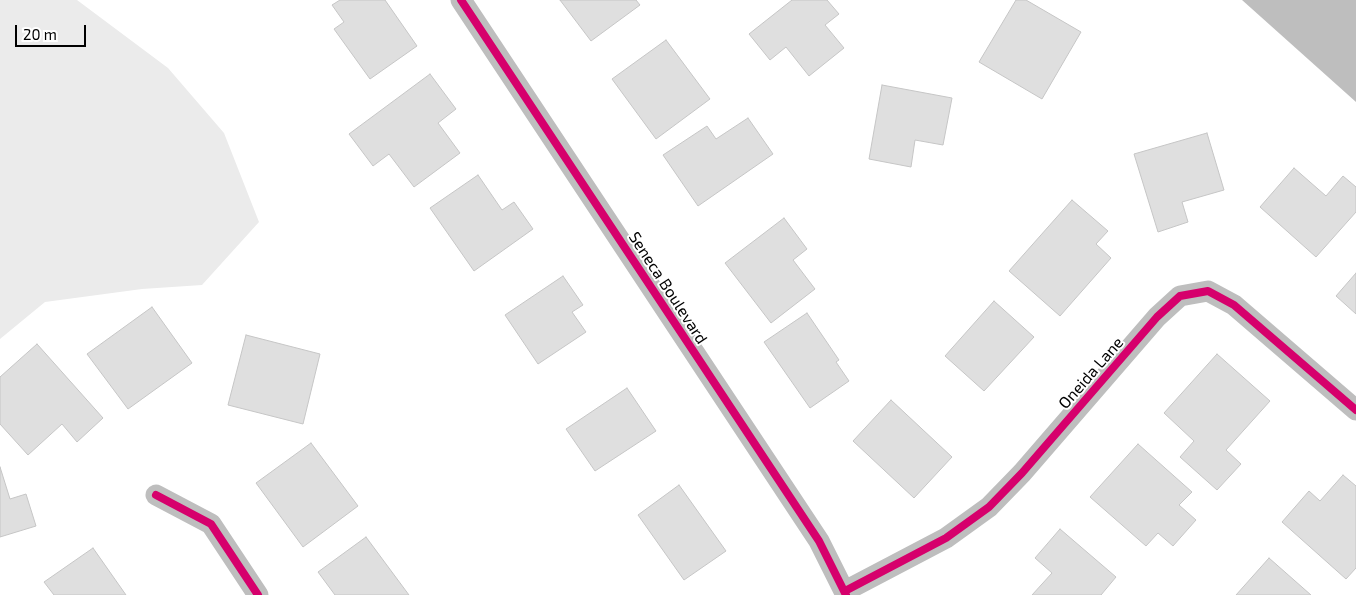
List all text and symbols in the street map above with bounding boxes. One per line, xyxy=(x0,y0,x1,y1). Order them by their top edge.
scale bar xyxy=(18,15,89,47)
text: 20 m xyxy=(23,25,57,43)
street label: Seneca Boulevard xyxy=(625,228,711,348)
street label: Oneida Lane xyxy=(1055,333,1127,413)

